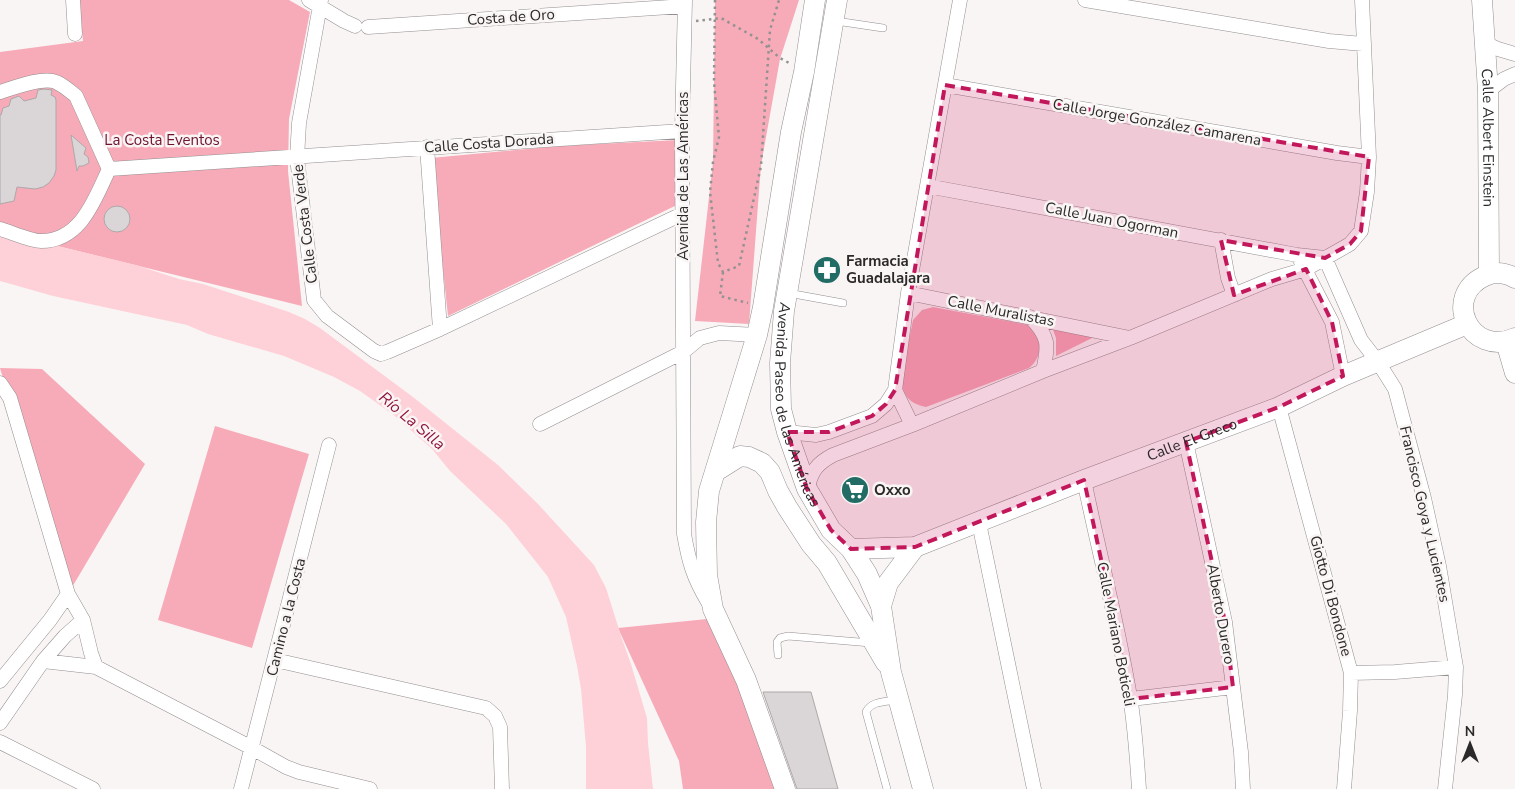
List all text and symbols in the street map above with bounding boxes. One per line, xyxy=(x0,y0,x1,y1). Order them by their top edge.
street label: Costa de Oro xyxy=(467,4,555,30)
street label: Calle Albert Einstein xyxy=(1477,68,1499,207)
street label: Avenida de Las Américas xyxy=(673,91,693,261)
street label: Calle Jorge González Camarena xyxy=(1051,94,1263,150)
street label: Calle Costa Dorada xyxy=(423,128,555,158)
park label: La Costa Eventos xyxy=(104,130,220,150)
street label: Calle Costa Verde xyxy=(288,163,322,285)
street label: Calle Juan Ogorman xyxy=(1044,197,1180,243)
place label: Farmacia Guadalajara xyxy=(846,251,930,288)
pharmacy icon: Farmacia Guadalajara xyxy=(812,255,842,285)
street label: Calle Muralistas xyxy=(946,291,1056,331)
street label: Avenida Paseo de las Américas xyxy=(770,301,825,511)
water label: Río La Silla xyxy=(374,387,450,455)
street label: Calle El Greco xyxy=(1144,414,1240,466)
street label: Francisco Goya y Lucientes xyxy=(1395,424,1455,604)
supermarket icon: Oxxo xyxy=(840,475,870,505)
place label: Oxxo xyxy=(874,480,911,500)
street label: Giotto Di Bondone xyxy=(1305,533,1357,659)
street label: Camino a la Costa xyxy=(262,556,310,678)
street label: Calle Mariano Boticeli xyxy=(1092,560,1140,708)
street label: Alberto Durero xyxy=(1202,562,1240,666)
north arrow xyxy=(1445,719,1495,769)
text: N xyxy=(1465,722,1475,741)

